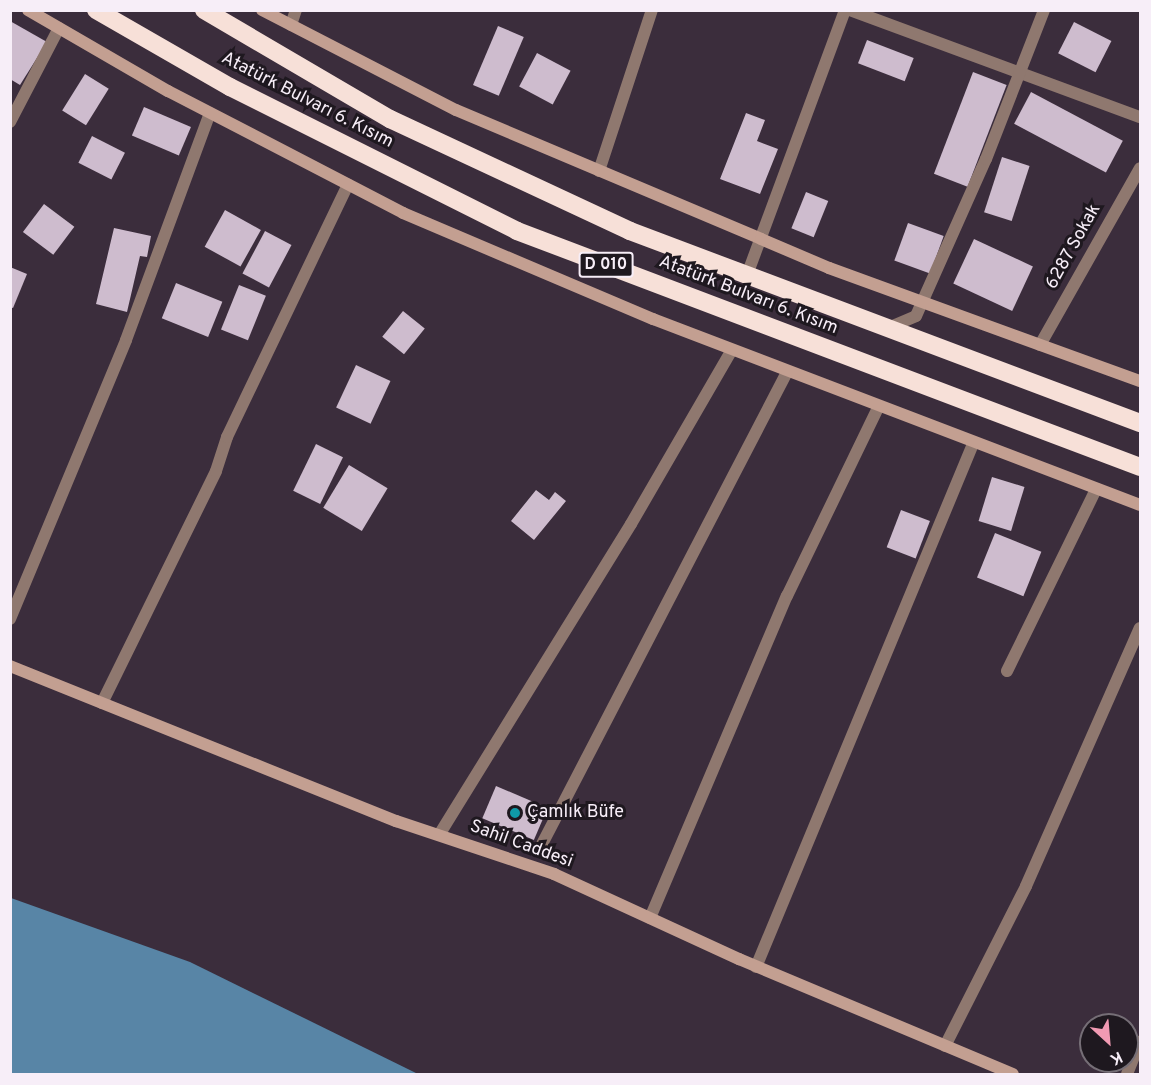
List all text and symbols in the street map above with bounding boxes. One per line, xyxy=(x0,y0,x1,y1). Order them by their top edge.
street label: Atatürk Bulvarı 6. Kısım xyxy=(217,48,397,154)
street label: 6287 Sokak xyxy=(1042,200,1106,294)
road number: D 010 xyxy=(578,252,634,278)
street label: Atatürk Bulvarı 6. Kısım xyxy=(655,252,841,340)
place label: Çamlık Büfe xyxy=(527,802,624,824)
marker: Çamlık Büfe xyxy=(508,806,522,820)
street label: Sahil Caddesi xyxy=(467,816,575,874)
north arrow xyxy=(1079,1013,1139,1073)
text: K xyxy=(1107,1046,1125,1069)

